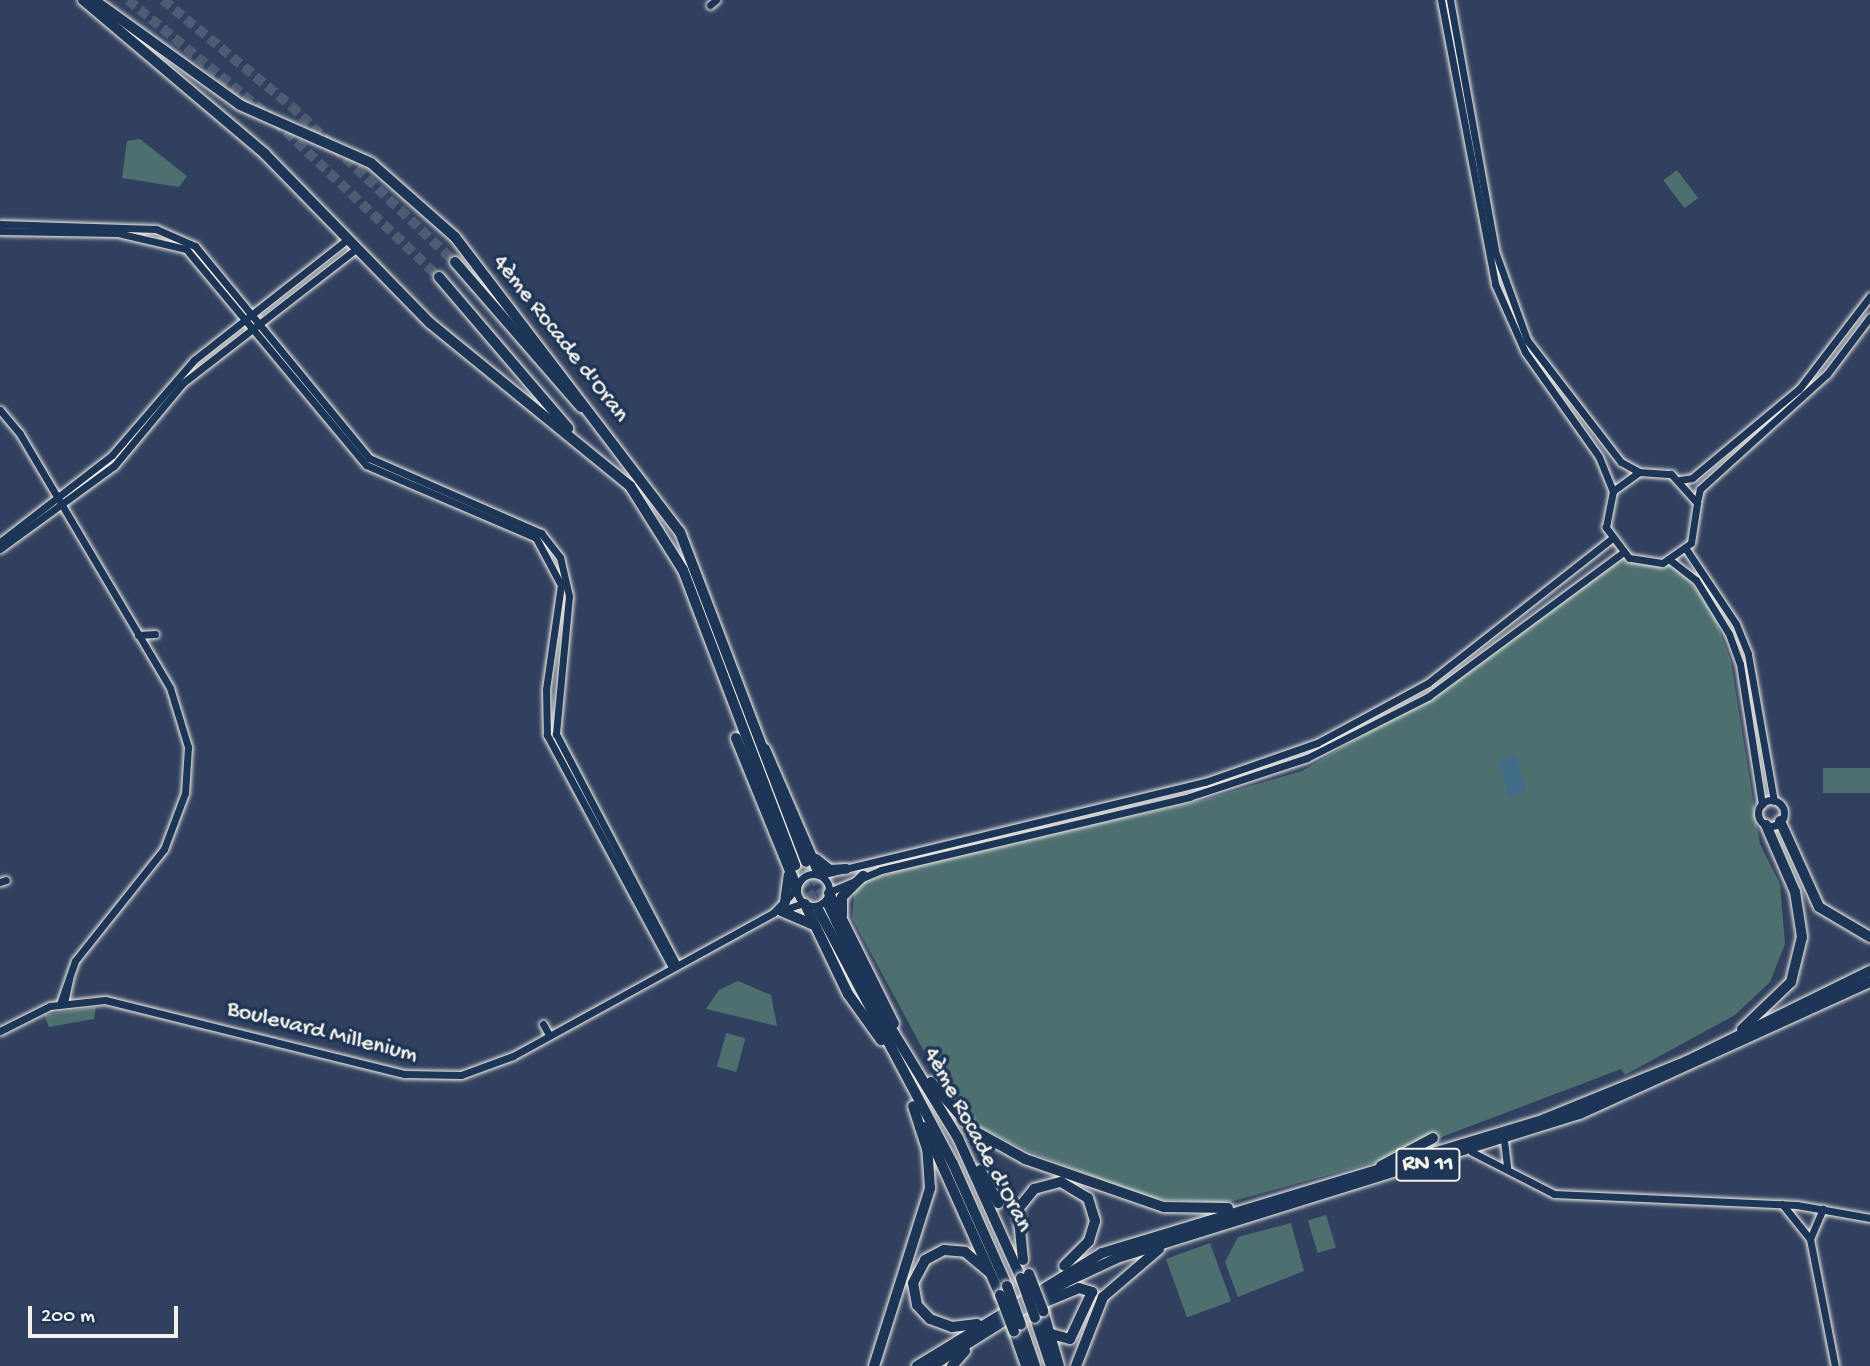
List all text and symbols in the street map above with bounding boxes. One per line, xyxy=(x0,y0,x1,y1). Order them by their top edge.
street label: 4ème Rocade d'Oran xyxy=(485,249,635,429)
street label: Boulevard Millenium xyxy=(224,995,420,1071)
street label: 4ème Rocade d'Oran xyxy=(916,1043,1038,1237)
road number: RN 11 xyxy=(1395,1146,1461,1184)
scale bar xyxy=(32,1292,182,1336)
text: 200 m xyxy=(41,1305,95,1330)

